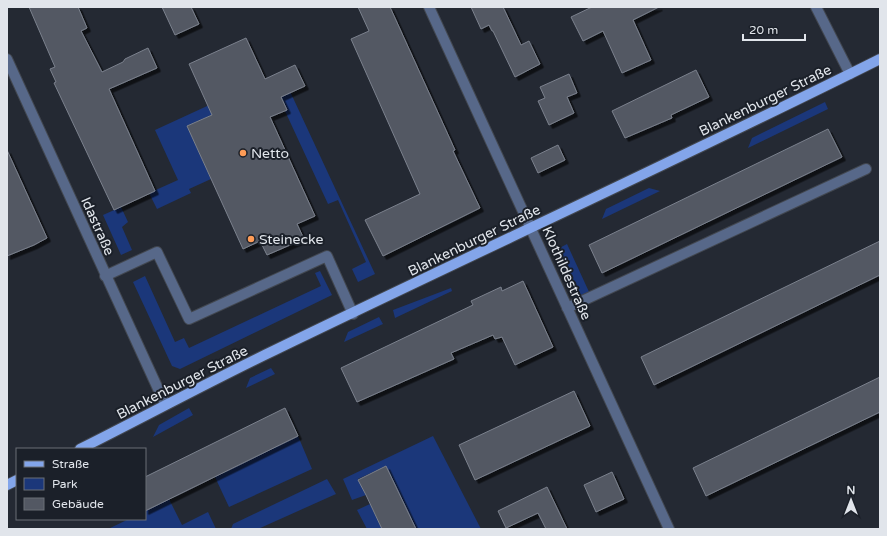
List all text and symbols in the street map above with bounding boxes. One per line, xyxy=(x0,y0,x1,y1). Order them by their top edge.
scale bar xyxy=(743,16,805,42)
text: 20 m xyxy=(749,23,778,37)
street label: Blankenburger Straße xyxy=(696,61,834,140)
place label: Netto xyxy=(251,145,289,162)
marker: Netto xyxy=(238,148,248,158)
street label: Idastraße xyxy=(77,194,118,258)
street label: Blankenburger Straße xyxy=(405,201,543,280)
street label: Klothildestraße xyxy=(538,224,595,323)
place label: Steinecke xyxy=(259,231,323,248)
marker: Steinecke xyxy=(246,234,256,244)
street label: Blankenburger Straße xyxy=(114,342,251,423)
legend xyxy=(16,448,146,520)
text: Straße xyxy=(52,457,89,471)
text: Park xyxy=(52,477,78,491)
north arrow xyxy=(831,480,871,520)
text: N xyxy=(847,484,855,497)
text: Gebäude xyxy=(52,497,104,511)

